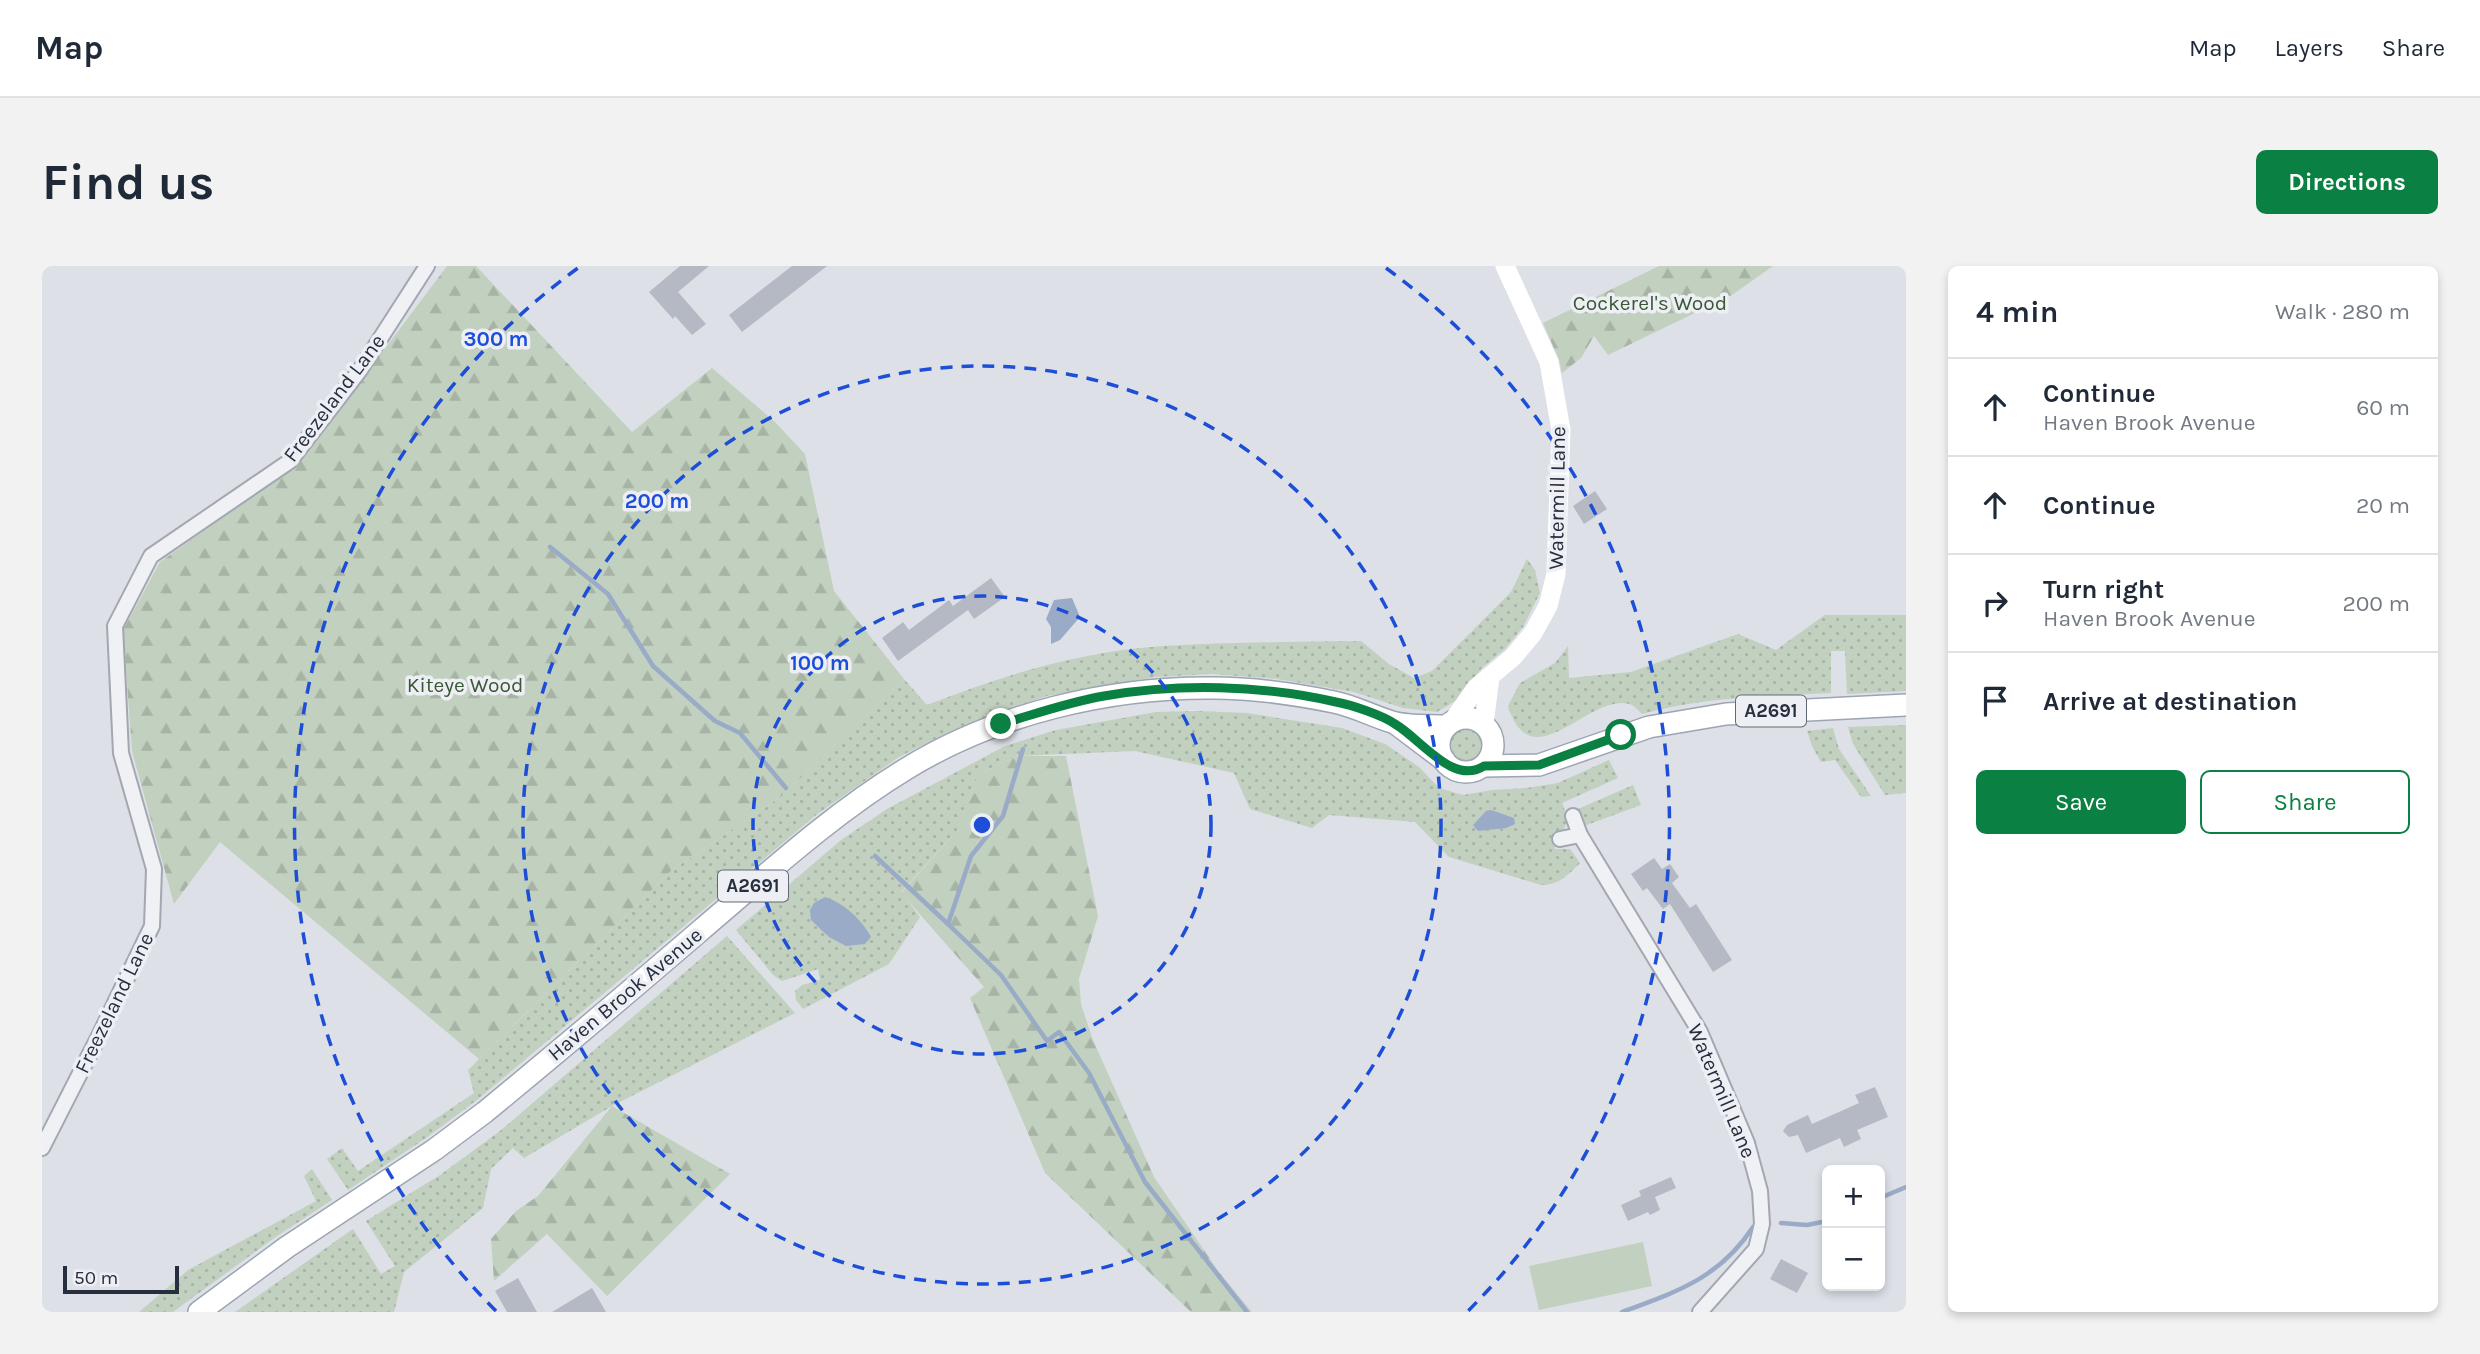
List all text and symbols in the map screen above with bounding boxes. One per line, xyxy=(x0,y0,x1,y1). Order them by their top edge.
text: Map xyxy=(35,29,103,67)
text: Map xyxy=(2189,34,2237,62)
text: Layers xyxy=(2275,34,2344,62)
text: Share xyxy=(2382,34,2445,62)
button: Directions xyxy=(2256,150,2438,214)
text: Find us xyxy=(42,154,214,211)
park label: Cockerel's Wood xyxy=(1573,291,1727,315)
text: 4 min xyxy=(1976,294,2058,330)
text: Walk · 280 m xyxy=(2275,298,2410,325)
text: 300 m xyxy=(464,327,528,351)
street label: Freezeland Lane xyxy=(278,330,390,466)
text: Continue xyxy=(2043,378,2155,409)
icon: ahead xyxy=(1976,388,2014,426)
text: 60 m xyxy=(2356,394,2410,421)
text: Haven Brook Avenue xyxy=(2043,409,2256,436)
street label: Watermill Lane xyxy=(1544,426,1570,570)
icon: ahead xyxy=(1976,486,2014,524)
text: 200 m xyxy=(625,489,689,513)
text: Continue xyxy=(2043,490,2155,521)
text: 20 m xyxy=(2356,492,2410,519)
text: Turn right xyxy=(2043,574,2164,605)
icon: right xyxy=(1976,584,2014,622)
text: 200 m xyxy=(2342,590,2410,617)
text: Haven Brook Avenue xyxy=(2043,605,2256,632)
text: 100 m xyxy=(790,651,850,675)
park label: Kiteye Wood xyxy=(407,673,523,697)
icon: arrive xyxy=(1976,682,2014,720)
text: Arrive at destination xyxy=(2043,686,2297,717)
road number: A2691 xyxy=(1736,696,1806,726)
route end xyxy=(985,708,1016,739)
route start xyxy=(1605,719,1636,750)
button: Save xyxy=(1976,770,2186,834)
button: Share xyxy=(2200,770,2410,834)
centre of rings xyxy=(970,813,994,837)
road number: A2691 xyxy=(718,870,788,902)
street label: Haven Brook Avenue xyxy=(543,922,707,1066)
street label: Freezeland Lane xyxy=(70,929,158,1077)
street label: Watermill Lane xyxy=(1683,1020,1761,1162)
map controls xyxy=(1822,1165,1885,1291)
button: + xyxy=(1822,1165,1885,1228)
button: − xyxy=(1822,1228,1885,1291)
scale bar xyxy=(63,1263,178,1295)
text: 50 m xyxy=(74,1267,118,1289)

